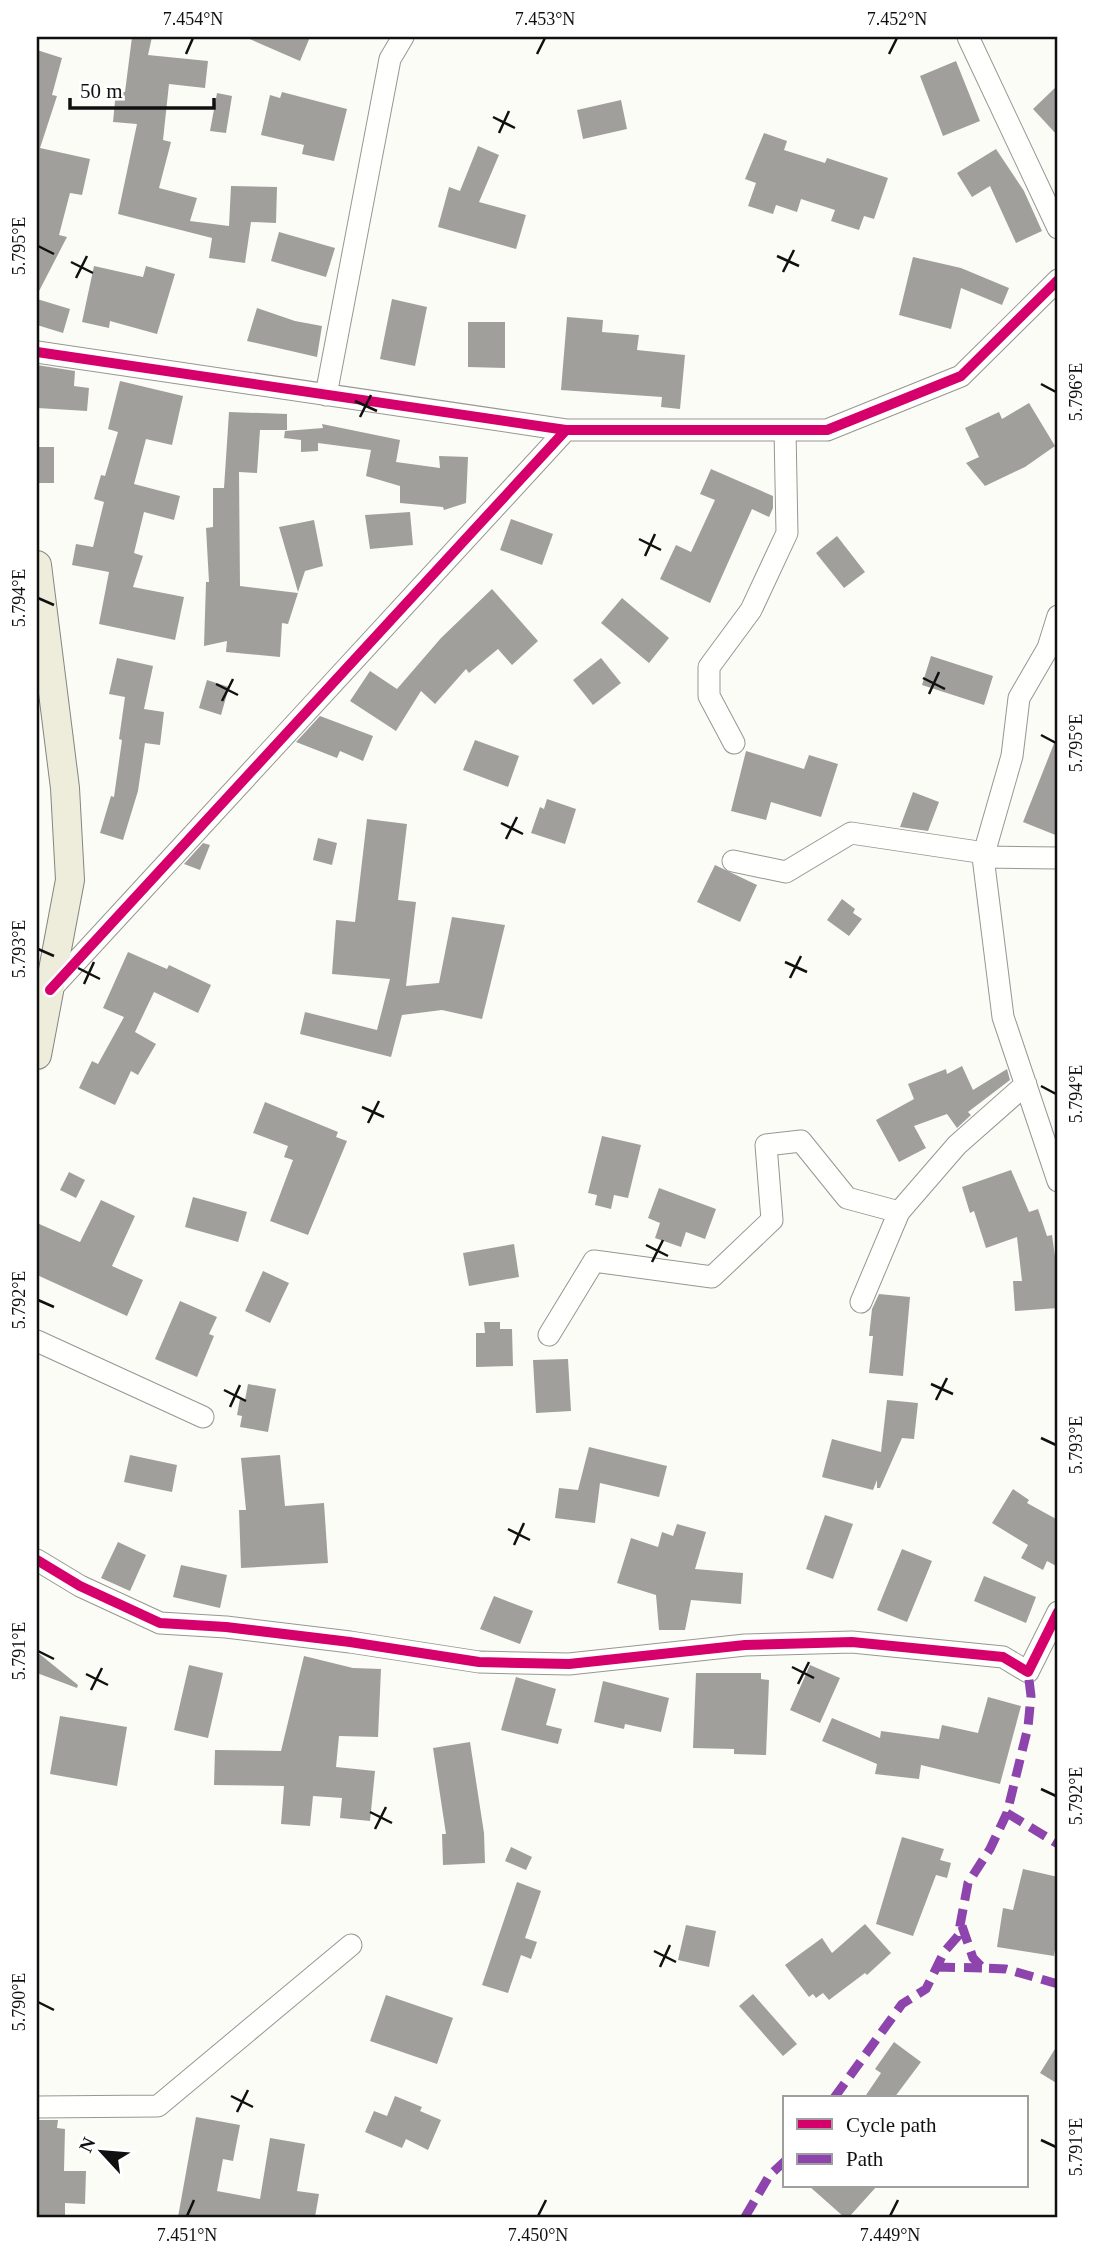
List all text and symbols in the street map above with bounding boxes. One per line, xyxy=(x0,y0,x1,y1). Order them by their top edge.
text: 7.454°N xyxy=(163,9,223,29)
text: 7.453°N xyxy=(515,9,575,29)
text: 7.452°N xyxy=(867,9,927,29)
scale bar xyxy=(70,66,214,110)
text: 50 m xyxy=(80,79,123,103)
text: 5.795°E xyxy=(9,217,29,275)
text: 5.796°E xyxy=(1066,363,1086,421)
text: 5.794°E xyxy=(9,569,29,627)
text: 5.795°E xyxy=(1066,714,1086,772)
text: 5.793°E xyxy=(9,920,29,978)
text: 5.794°E xyxy=(1066,1065,1086,1123)
text: 5.792°E xyxy=(9,1271,29,1329)
text: 5.793°E xyxy=(1066,1416,1086,1474)
text: 5.791°E xyxy=(9,1622,29,1680)
text: 5.792°E xyxy=(1066,1767,1086,1825)
text: 5.790°E xyxy=(9,1973,29,2031)
legend xyxy=(783,2096,1028,2188)
text: Cycle path xyxy=(846,2113,937,2137)
north arrow xyxy=(66,2118,136,2188)
text: 5.791°E xyxy=(1066,2118,1086,2176)
text: N xyxy=(75,2134,100,2156)
text: Path xyxy=(846,2147,884,2171)
text: 7.451°N xyxy=(157,2225,217,2245)
text: 7.450°N xyxy=(508,2225,568,2245)
text: 7.449°N xyxy=(860,2225,920,2245)

